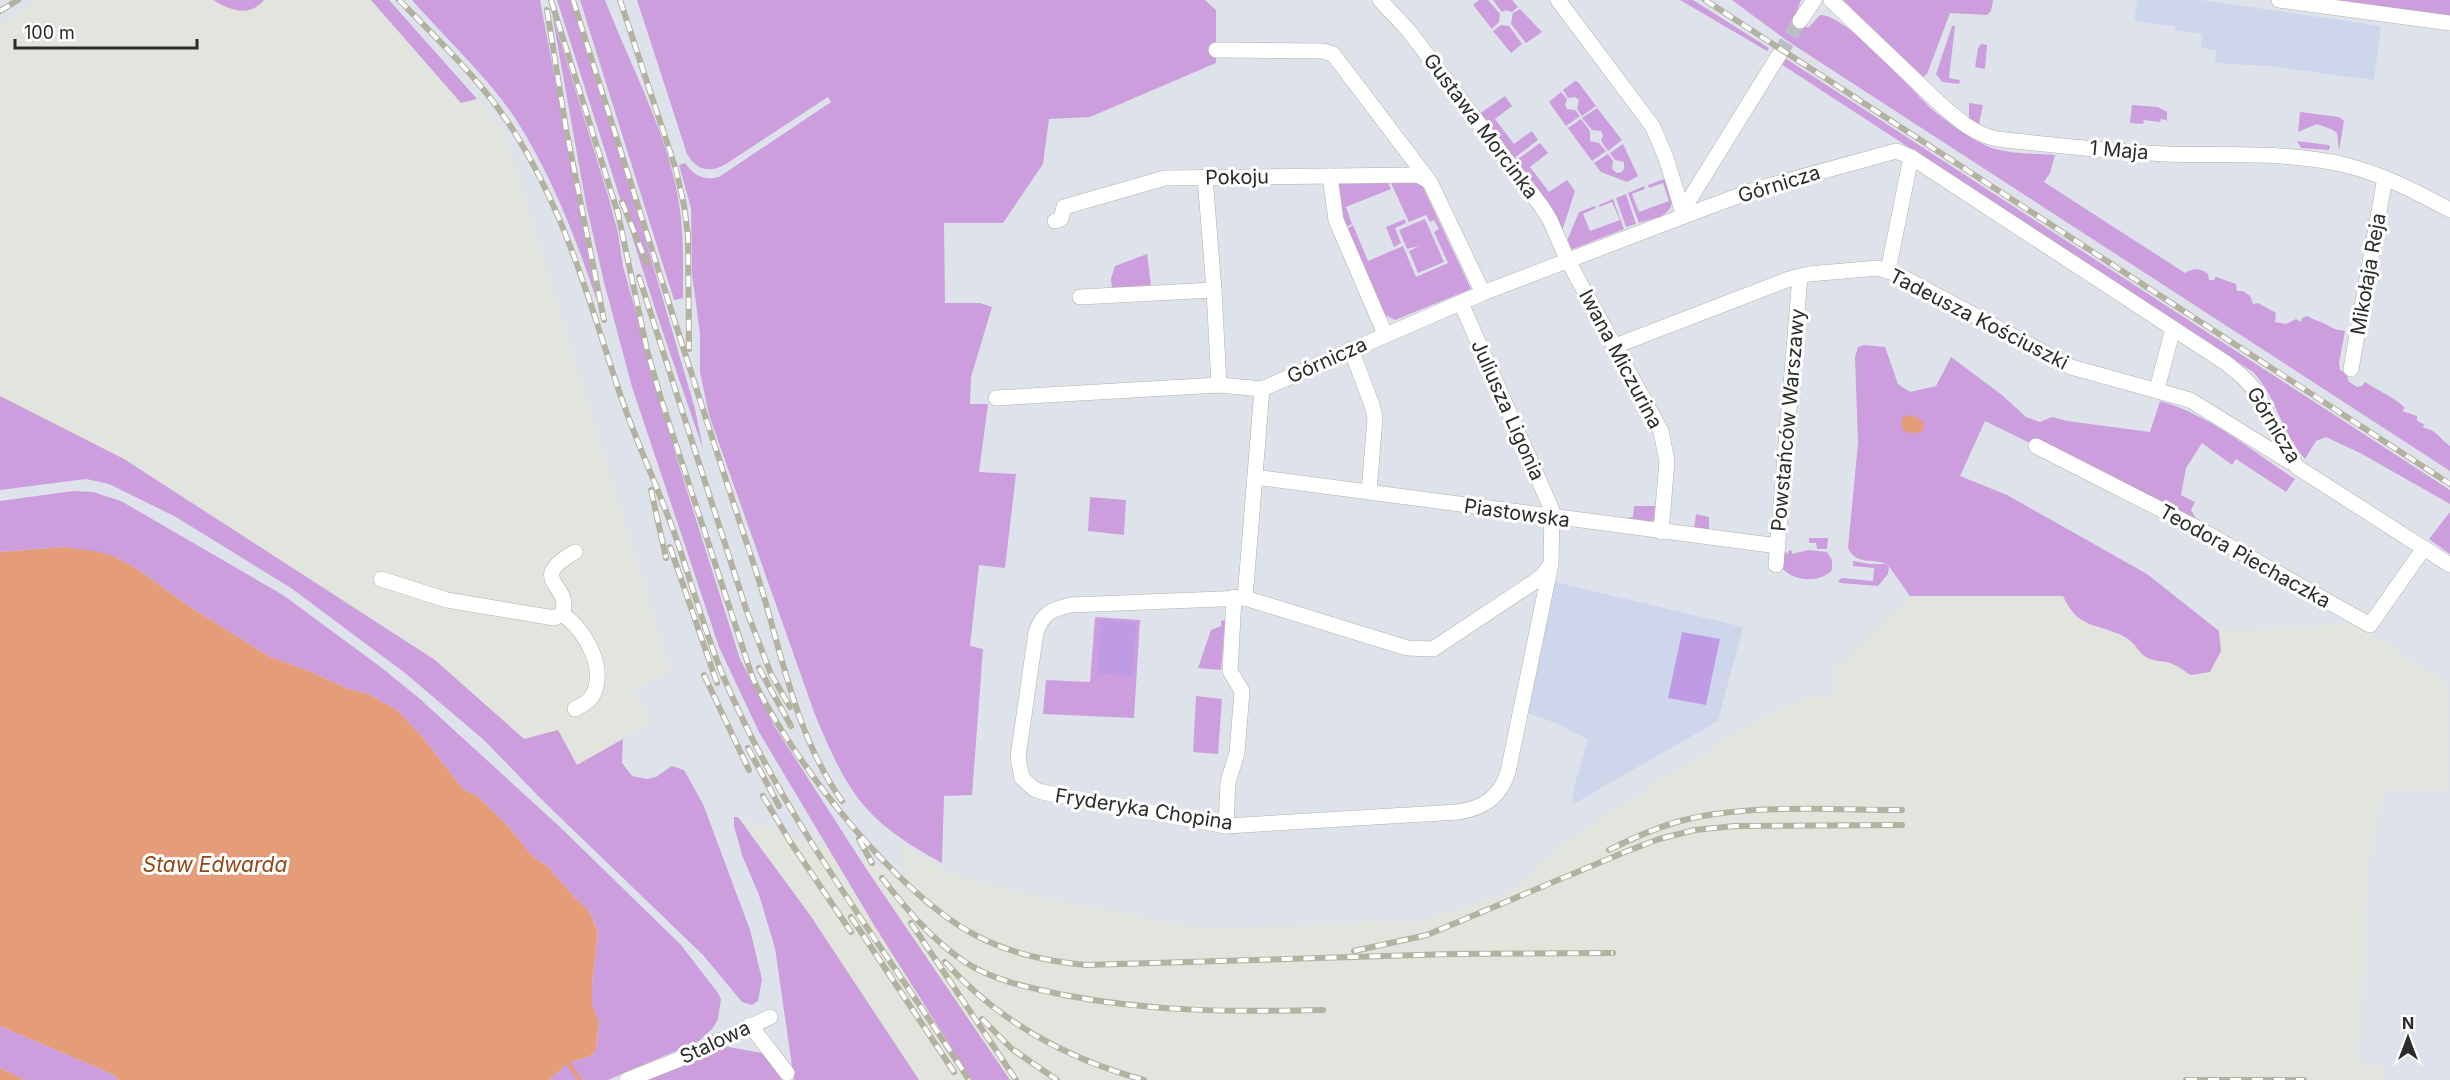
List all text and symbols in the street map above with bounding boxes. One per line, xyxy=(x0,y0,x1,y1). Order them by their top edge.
scale bar xyxy=(15,12,196,50)
text: 100 m xyxy=(24,22,75,43)
street label: Gustawa Morcinka xyxy=(1418,49,1544,203)
street label: 1 Maja xyxy=(2088,135,2150,165)
street label: Górnicza xyxy=(1735,160,1823,208)
street label: Pokoju xyxy=(1205,164,1269,190)
street label: Mikołaja Reja xyxy=(2345,211,2391,337)
street label: Tadeusza Kościuszki xyxy=(1886,263,2072,375)
street label: Iwana Miczurina xyxy=(1574,285,1668,433)
street label: Powstańców Warszawy xyxy=(1766,307,1810,533)
street label: Górnicza xyxy=(1283,332,1371,388)
street label: Juliusza Ligonia xyxy=(1466,336,1550,484)
street label: Górnicza xyxy=(2242,382,2306,468)
street label: Piastowska xyxy=(1463,494,1571,532)
street label: Teodora Piechaczka xyxy=(2155,499,2335,613)
street label: Fryderyka Chopina xyxy=(1054,783,1234,835)
water label: Staw Edwarda xyxy=(143,852,287,877)
north arrow xyxy=(2378,1008,2438,1068)
text: N xyxy=(2402,1013,2414,1033)
street label: Stalowa xyxy=(676,1015,754,1069)

